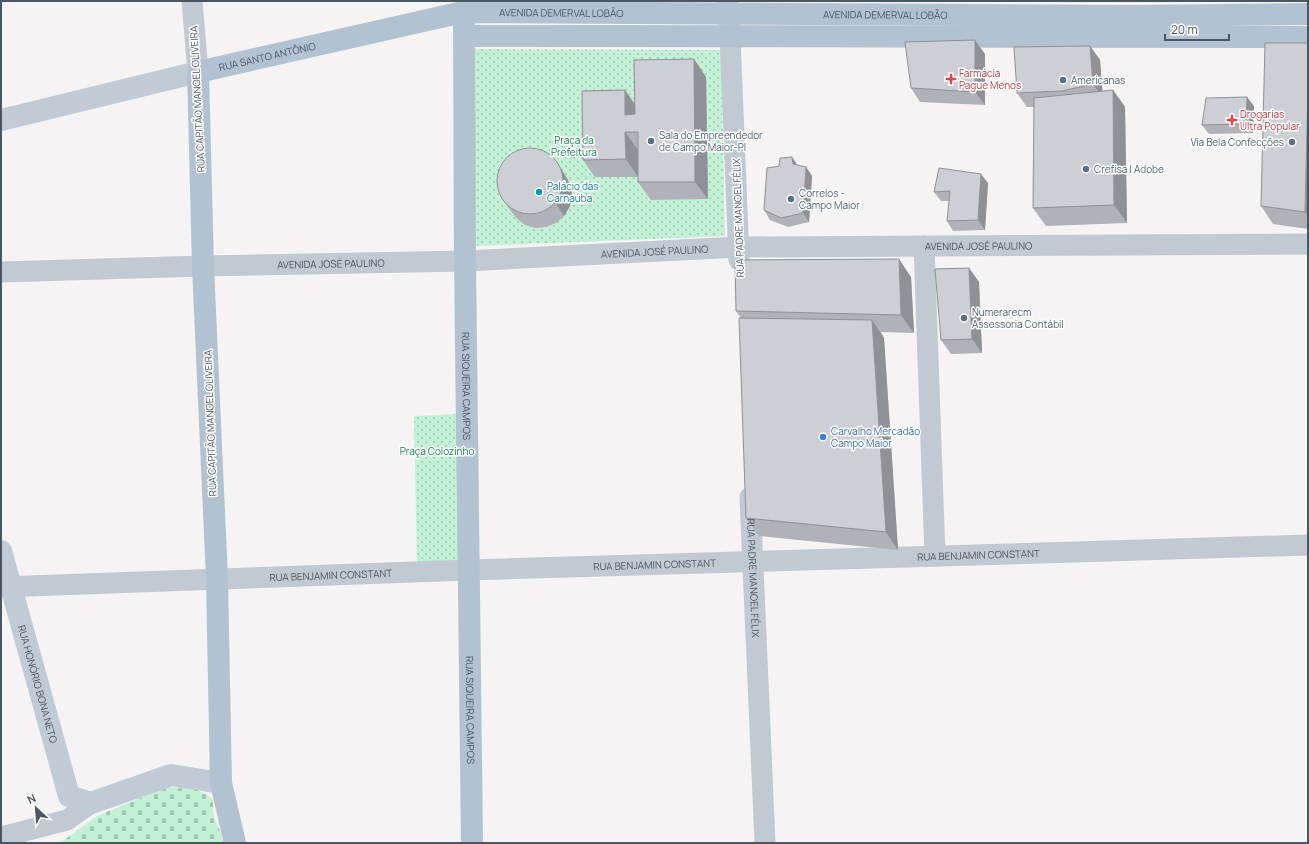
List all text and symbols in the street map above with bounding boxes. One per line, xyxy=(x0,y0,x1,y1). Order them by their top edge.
street label: AVENIDA DEMERVAL LOBÃO xyxy=(499,5,623,20)
street label: AVENIDA DEMERVAL LOBÃO xyxy=(823,7,947,22)
scale bar xyxy=(1165,16,1229,42)
text: 20 m xyxy=(1171,21,1198,38)
street label: RUA CAPITÃO MANOEL OLIVEIRA xyxy=(186,25,208,173)
street label: RUA SANTO ANTÔNIO xyxy=(217,39,317,74)
place label: Farmácia Pague Menos xyxy=(959,66,1021,92)
place label: Americanas xyxy=(1071,73,1125,87)
marker: Farmácia Pague Menos xyxy=(946,74,956,84)
marker: Americanas xyxy=(1058,75,1068,85)
place label: Drogarias Ultra Popular xyxy=(1240,107,1300,133)
marker: Drogarias Ultra Popular xyxy=(1227,115,1237,125)
place label: Sala do Empreendedor de Campo Maior-PI xyxy=(659,128,763,154)
park label: Praça da Prefeitura xyxy=(551,133,597,159)
place label: Via Bela Confecções xyxy=(1190,135,1284,149)
marker: Sala do Empreendedor de Campo Maior-PI xyxy=(646,136,656,146)
marker: Via Bela Confecções xyxy=(1287,137,1297,147)
street label: RUA PADRE MANOEL FÉLIX xyxy=(729,158,747,278)
place label: Crefisa | Adobe xyxy=(1094,162,1164,176)
marker: Crefisa | Adobe xyxy=(1081,164,1091,174)
place label: Palácio das Carnaúba xyxy=(547,179,599,205)
place label: Correios - Campo Maior xyxy=(799,186,860,212)
marker: Palácio das Carnaúba xyxy=(534,187,544,197)
marker: Correios - Campo Maior xyxy=(786,194,796,204)
street label: AVENIDA JOSÉ PAULINO xyxy=(925,238,1032,253)
street label: AVENIDA JOSÉ PAULINO xyxy=(601,242,709,261)
street label: AVENIDA JOSÉ PAULINO xyxy=(277,256,385,272)
place label: Numerarecm Assessoria Contábil xyxy=(972,305,1064,331)
marker: Numerarecm Assessoria Contábil xyxy=(959,313,969,323)
street label: RUA SIQUEIRA CAMPOS xyxy=(459,332,474,440)
street label: RUA CAPITÃO MANOEL OLIVEIRA xyxy=(200,349,220,497)
place label: Carvalho Mercadão Campo Maior xyxy=(831,424,920,450)
marker: Carvalho Mercadão Campo Maior xyxy=(818,432,828,442)
park label: Praça Colozinho xyxy=(400,444,474,458)
street label: RUA PADRE MANOEL FÉLIX xyxy=(744,518,763,638)
street label: RUA BENJAMIN CONSTANT xyxy=(917,546,1040,564)
street label: RUA BENJAMIN CONSTANT xyxy=(593,556,716,573)
street label: RUA BENJAMIN CONSTANT xyxy=(269,566,392,584)
street label: RUA HONÓRIO BONA NETO xyxy=(15,623,61,745)
street label: RUA SIQUEIRA CAMPOS xyxy=(463,656,478,764)
north arrow xyxy=(16,788,56,828)
text: N xyxy=(25,790,38,807)

